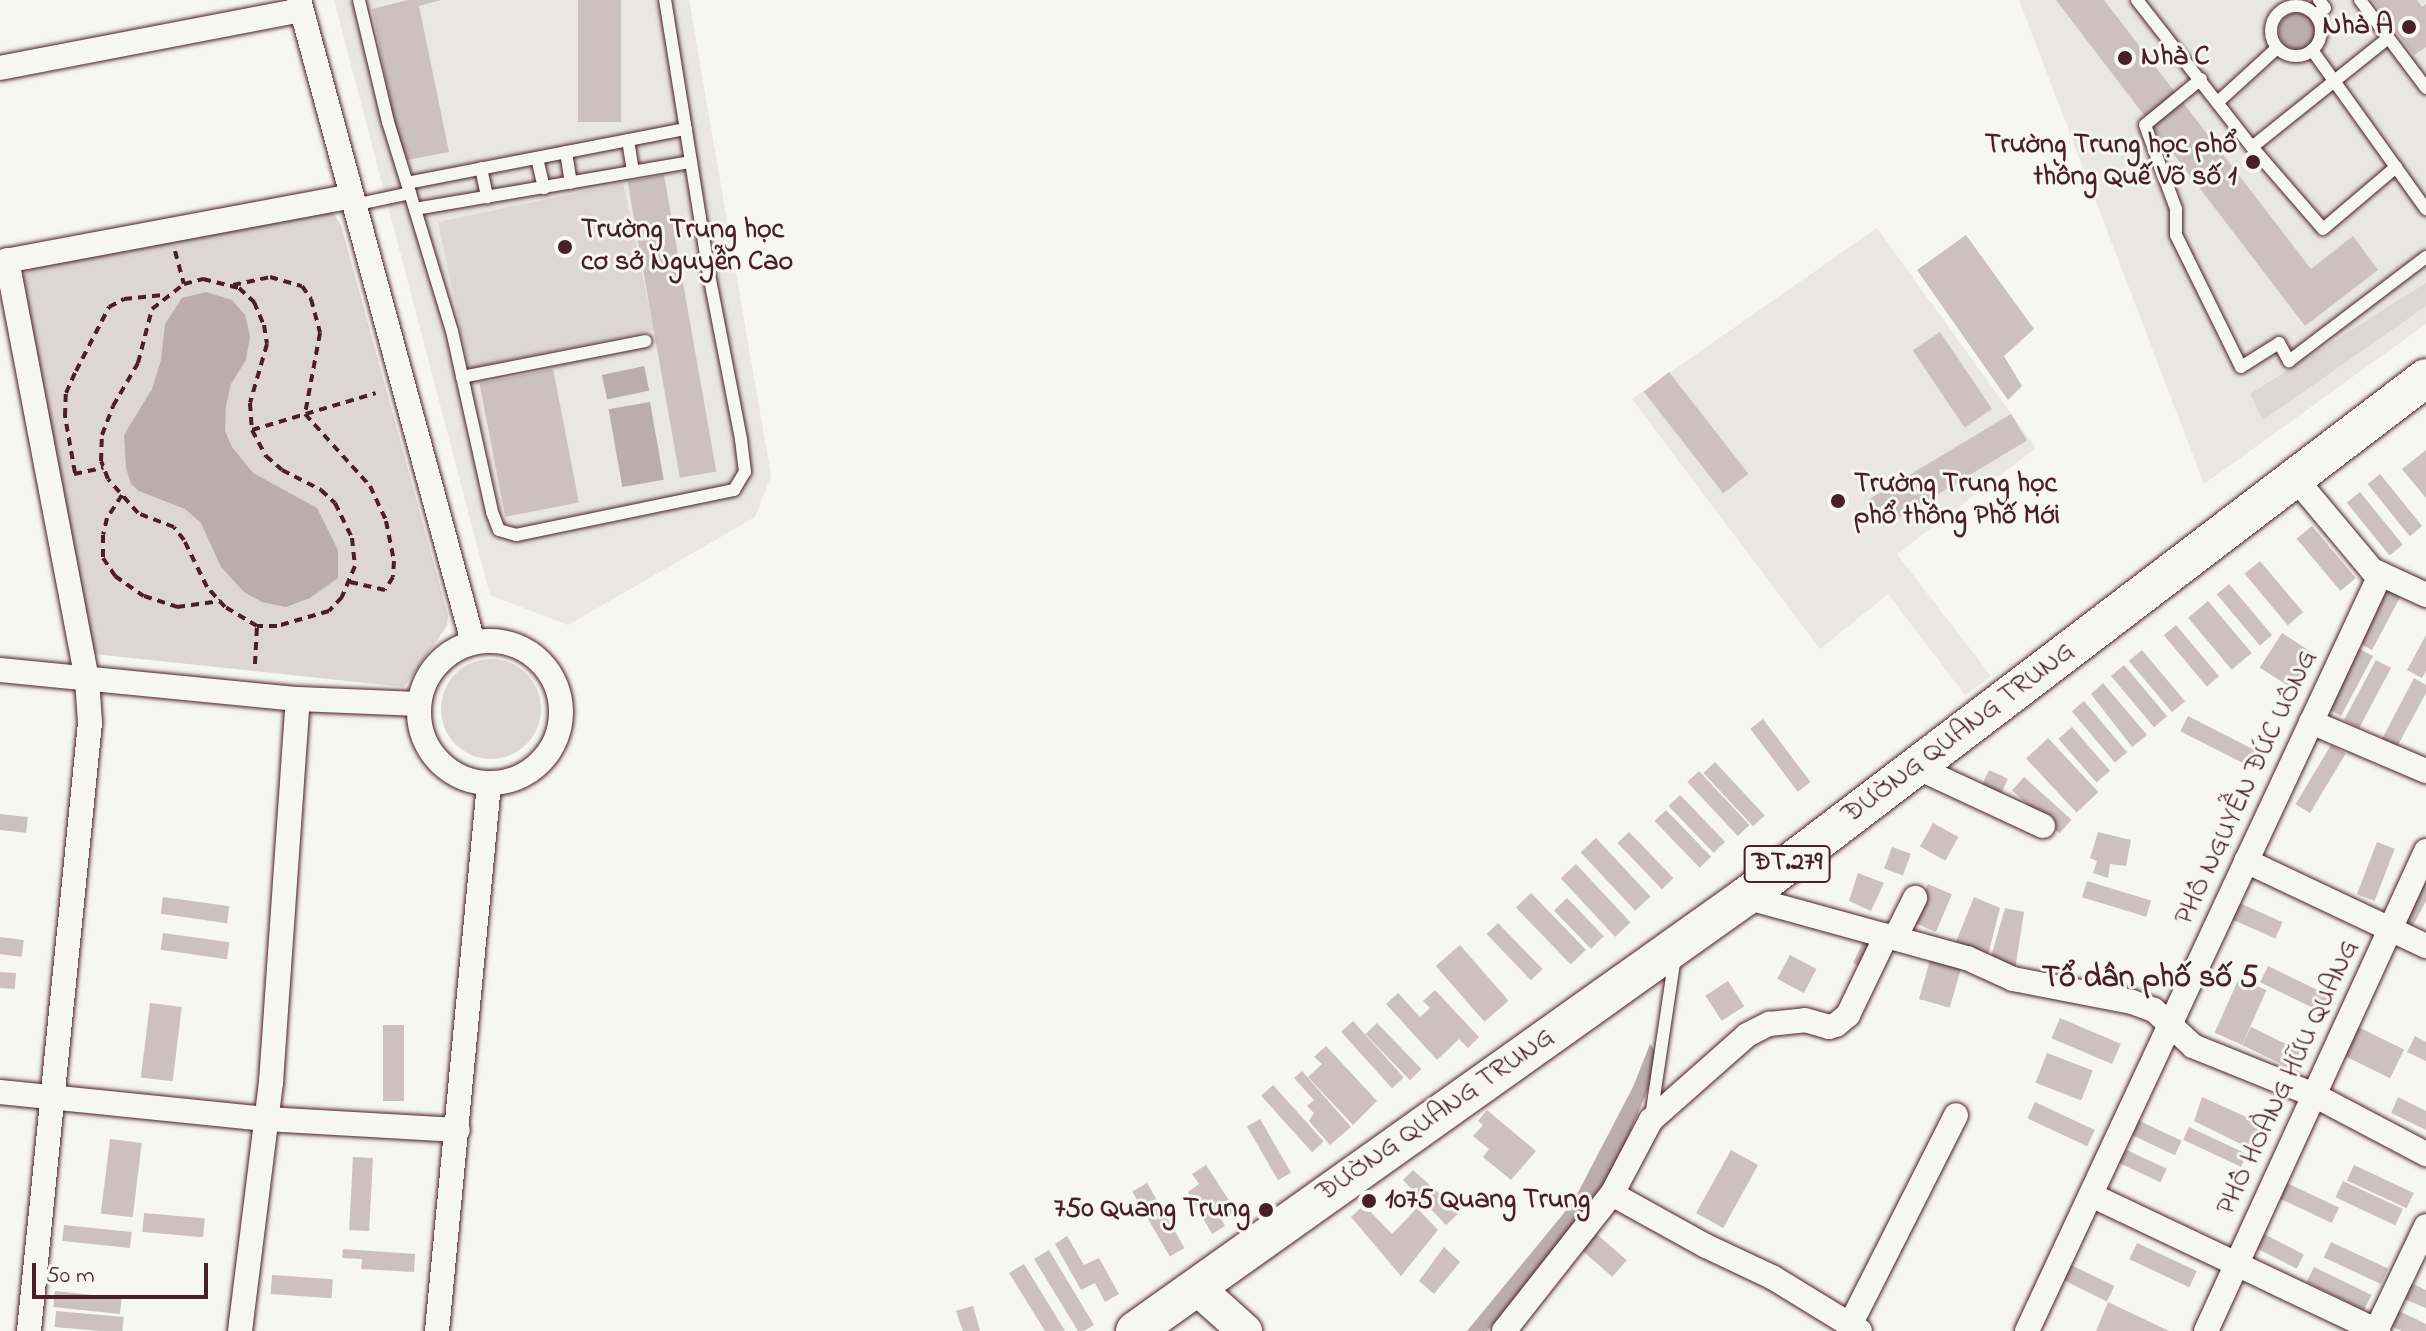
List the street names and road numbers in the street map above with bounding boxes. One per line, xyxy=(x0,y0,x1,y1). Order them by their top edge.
street label: ĐƯỜNG QUANG TRUNG xyxy=(1836,636,2082,832)
street label: PHỐ NGUYỄN ĐỨC UÔNG xyxy=(2169,645,2325,931)
road number: ĐT.279 xyxy=(1743,842,1831,886)
street label: PHỐ HOÀNG HỮU QUANG xyxy=(2210,935,2368,1221)
street label: ĐƯỜNG QUANG TRUNG xyxy=(1311,1021,1561,1211)

